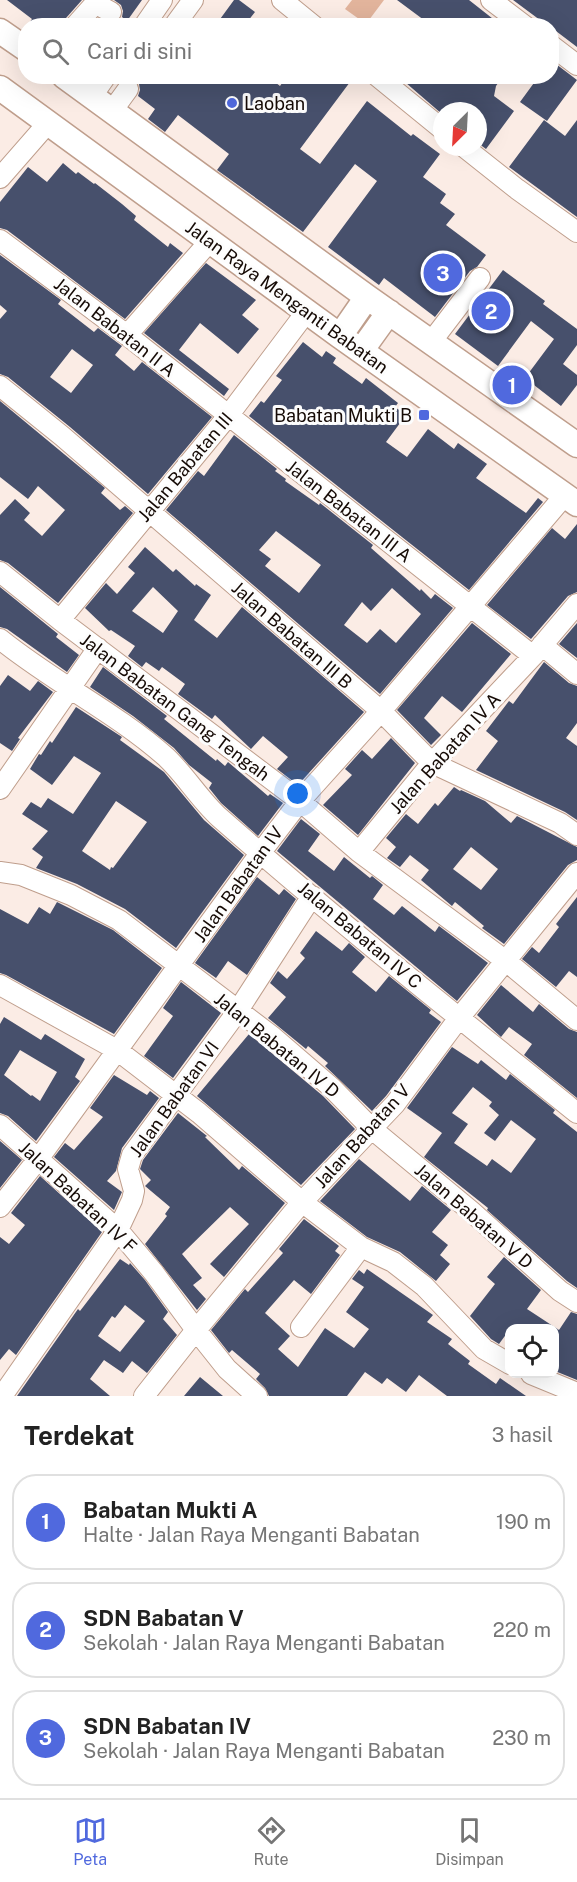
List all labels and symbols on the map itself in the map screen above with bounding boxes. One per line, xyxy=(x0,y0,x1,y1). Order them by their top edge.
place label: Laoban xyxy=(244,93,305,114)
marker: Laoban xyxy=(225,96,239,110)
north arrow xyxy=(433,102,487,156)
street label: Jalan Raya Menganti Babatan xyxy=(182,216,392,378)
pin: 3 xyxy=(424,250,462,296)
street label: Jalan Babatan II A xyxy=(50,273,180,381)
pin: 2 xyxy=(472,288,510,334)
pin: 1 xyxy=(492,362,532,408)
place label: Babatan Mukti B xyxy=(274,405,412,426)
street label: Jalan Babatan III xyxy=(133,408,237,526)
marker: Babatan Mukti B xyxy=(417,408,431,422)
street label: Jalan Babatan III A xyxy=(282,456,416,567)
street label: Jalan Babatan III B xyxy=(228,577,356,693)
street label: Jalan Babatan Gang Tengah xyxy=(76,629,274,785)
street label: Jalan Babatan IV A xyxy=(385,688,505,818)
your location xyxy=(283,779,312,808)
street label: Jalan Babatan IV xyxy=(189,822,287,946)
street label: Jalan Babatan IV C xyxy=(294,877,426,993)
street label: Jalan Babatan IV D xyxy=(210,988,344,1102)
street label: Jalan Babatan VI xyxy=(125,1037,223,1161)
street label: Jalan Babatan V xyxy=(310,1080,414,1192)
street label: Jalan Babatan IV F xyxy=(15,1137,141,1257)
street label: Jalan Babatan V D xyxy=(411,1159,537,1273)

